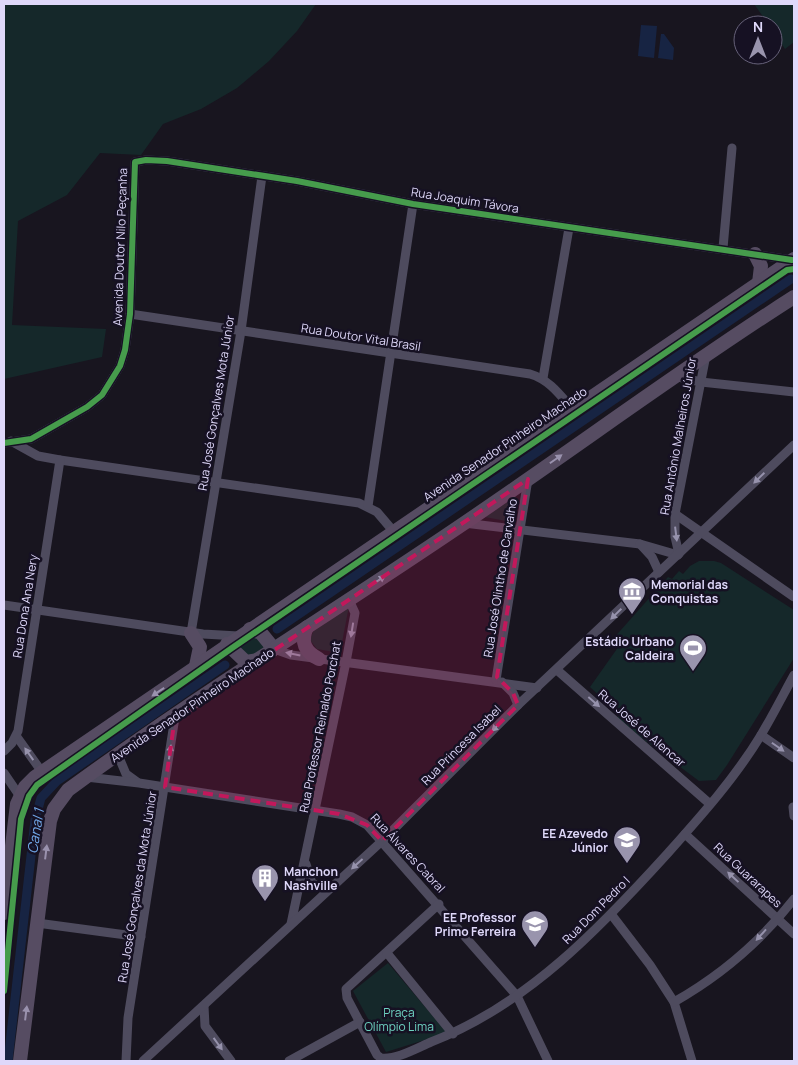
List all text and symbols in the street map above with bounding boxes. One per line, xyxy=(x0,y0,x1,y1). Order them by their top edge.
north arrow xyxy=(733,15,783,65)
text: N xyxy=(753,17,763,36)
street label: Avenida Doutor Nilo Peçanha xyxy=(109,168,131,326)
street label: Rua Joaquim Távora xyxy=(410,183,520,217)
street label: Rua José Gonçalves Mota Júnior xyxy=(194,313,238,492)
street label: Rua Doutor Vital Brasil xyxy=(300,319,422,355)
street label: Rua Antônio Malheiros Júnior xyxy=(656,355,700,516)
street label: Avenida Senador Pinheiro Machado xyxy=(420,383,590,505)
one-way arrow xyxy=(550,454,563,464)
one-way arrow xyxy=(753,472,765,484)
street label: Rua José Olintho de Carvalho xyxy=(479,497,521,659)
one-way arrow xyxy=(672,526,680,542)
street label: Rua Dona Ana Nery xyxy=(8,552,42,659)
one-way arrow xyxy=(372,575,386,585)
museum icon: Memorial das Conquistas xyxy=(617,576,647,615)
place label: Memorial das Conquistas xyxy=(651,576,729,607)
one-way arrow xyxy=(610,608,622,620)
one-way arrow xyxy=(347,623,355,639)
place label: Estádio Urbano Caldeira xyxy=(585,633,674,664)
sports icon: Estádio Urbano Caldeira xyxy=(678,633,708,672)
street label: Rua Professor Reinaldo Porchat xyxy=(295,640,345,814)
street label: Avenida Senador Pinheiro Machado xyxy=(107,644,277,766)
one-way arrow xyxy=(284,650,300,658)
street label: Rua José de Alencar xyxy=(595,685,690,771)
one-way arrow xyxy=(152,687,165,697)
one-way arrow xyxy=(588,697,601,708)
street label: Rua Princesa Isabel xyxy=(417,701,505,789)
one-way arrow xyxy=(492,719,504,731)
one-way arrow xyxy=(771,742,785,752)
one-way arrow xyxy=(166,744,174,760)
one-way arrow xyxy=(24,747,34,761)
street label: Rua José Gonçalves da Mota Júnior xyxy=(113,789,161,984)
water label: Canal 1 xyxy=(22,806,48,855)
street label: Rua Álvares Cabral xyxy=(367,810,449,896)
place label: EE Azevedo Júnior xyxy=(542,825,608,856)
school or university icon: EE Azevedo Júnior xyxy=(612,825,642,864)
street label: Rua Guararapes xyxy=(710,839,786,911)
one-way arrow xyxy=(42,843,50,859)
one-way arrow xyxy=(351,858,363,870)
building icon: Manchon Nashville xyxy=(250,863,280,902)
place label: Manchon Nashville xyxy=(284,863,338,894)
one-way arrow xyxy=(727,871,739,883)
street label: Rua Dom Pedro I xyxy=(558,872,634,948)
place label: EE Professor Primo Ferreira xyxy=(435,909,516,940)
school or university icon: EE Professor Primo Ferreira xyxy=(520,909,550,948)
one-way arrow xyxy=(755,929,767,941)
park label: Praça Olímpio Lima xyxy=(364,1004,434,1035)
one-way arrow xyxy=(22,1005,30,1021)
one-way arrow xyxy=(213,1037,223,1051)

